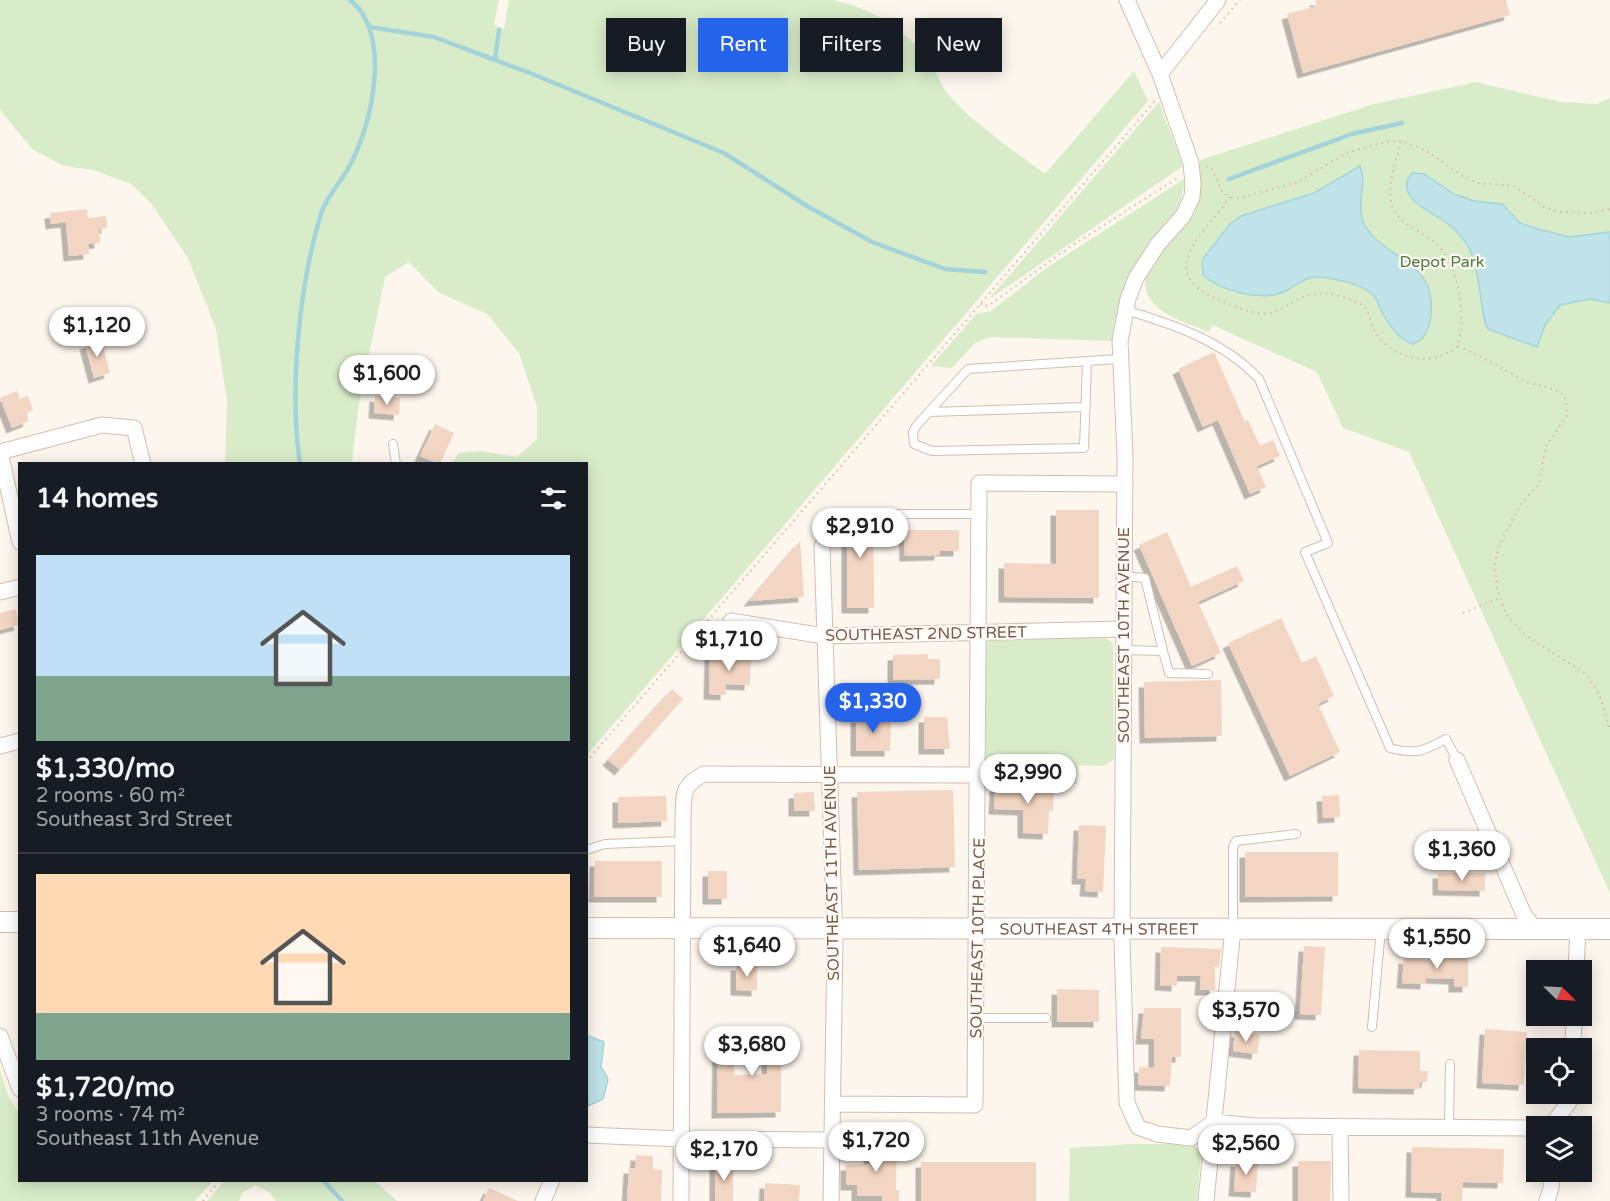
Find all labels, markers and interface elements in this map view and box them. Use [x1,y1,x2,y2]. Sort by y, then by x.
chip: Buy [606,18,686,72]
chip: Rent [698,18,788,72]
chip: Filters [800,18,903,72]
chip: New [915,18,1002,72]
park label: Depot Park [1400,252,1485,272]
pin: $1,120 [48,307,146,358]
text: $1,120 [63,314,131,338]
pin: $1,600 [338,355,436,406]
text: $1,600 [353,362,421,386]
icon: filters [537,482,570,515]
text: 14 homes [36,483,158,514]
pin: $2,910 [811,508,909,559]
text: $2,910 [826,515,894,539]
street label: SOUTHEAST 10TH AVENUE [1114,527,1134,743]
icon: home [249,594,357,702]
pin: $1,710 [680,621,778,672]
street label: SOUTHEAST 2ND STREET [825,622,1027,646]
text: $1,710 [695,628,763,652]
pin: $1,330 [824,683,922,734]
text: $1,330 [839,690,907,714]
text: $1,330/mo [36,753,175,784]
pin: $2,990 [979,754,1077,805]
text: $2,990 [994,761,1062,785]
street label: SOUTHEAST 11TH AVENUE [820,765,844,981]
text: 2 rooms · 60 m² [36,784,185,808]
text: Southeast 3rd Street [36,808,232,832]
pin: $1,360 [1413,831,1511,882]
street label: SOUTHEAST 10TH PLACE [966,837,990,1039]
text: $1,360 [1428,838,1496,862]
icon: home [249,913,357,1021]
street label: SOUTHEAST 4TH STREET [1000,919,1199,940]
pin: $1,550 [1388,919,1486,970]
text: $1,550 [1403,926,1471,950]
pin: $1,640 [698,927,796,978]
text: $1,640 [713,934,781,958]
north arrow [1526,960,1592,1026]
map controls [1526,960,1592,1182]
pin: $3,570 [1197,992,1295,1043]
text: $3,570 [1212,999,1280,1023]
pin: $3,680 [703,1026,801,1077]
text: $3,680 [718,1033,786,1057]
button: locate [1526,1038,1592,1104]
text: $1,720/mo [36,1072,175,1103]
text: 3 rooms · 74 m² [36,1103,185,1127]
button: layers [1526,1116,1592,1182]
pin: $1,720 [827,1122,925,1173]
pin: $2,560 [1197,1125,1295,1176]
text: Southeast 11th Avenue [36,1127,259,1151]
text: $1,720 [842,1129,910,1153]
pin: $2,170 [675,1131,773,1182]
text: $2,560 [1212,1132,1280,1156]
text: $2,170 [690,1138,758,1162]

